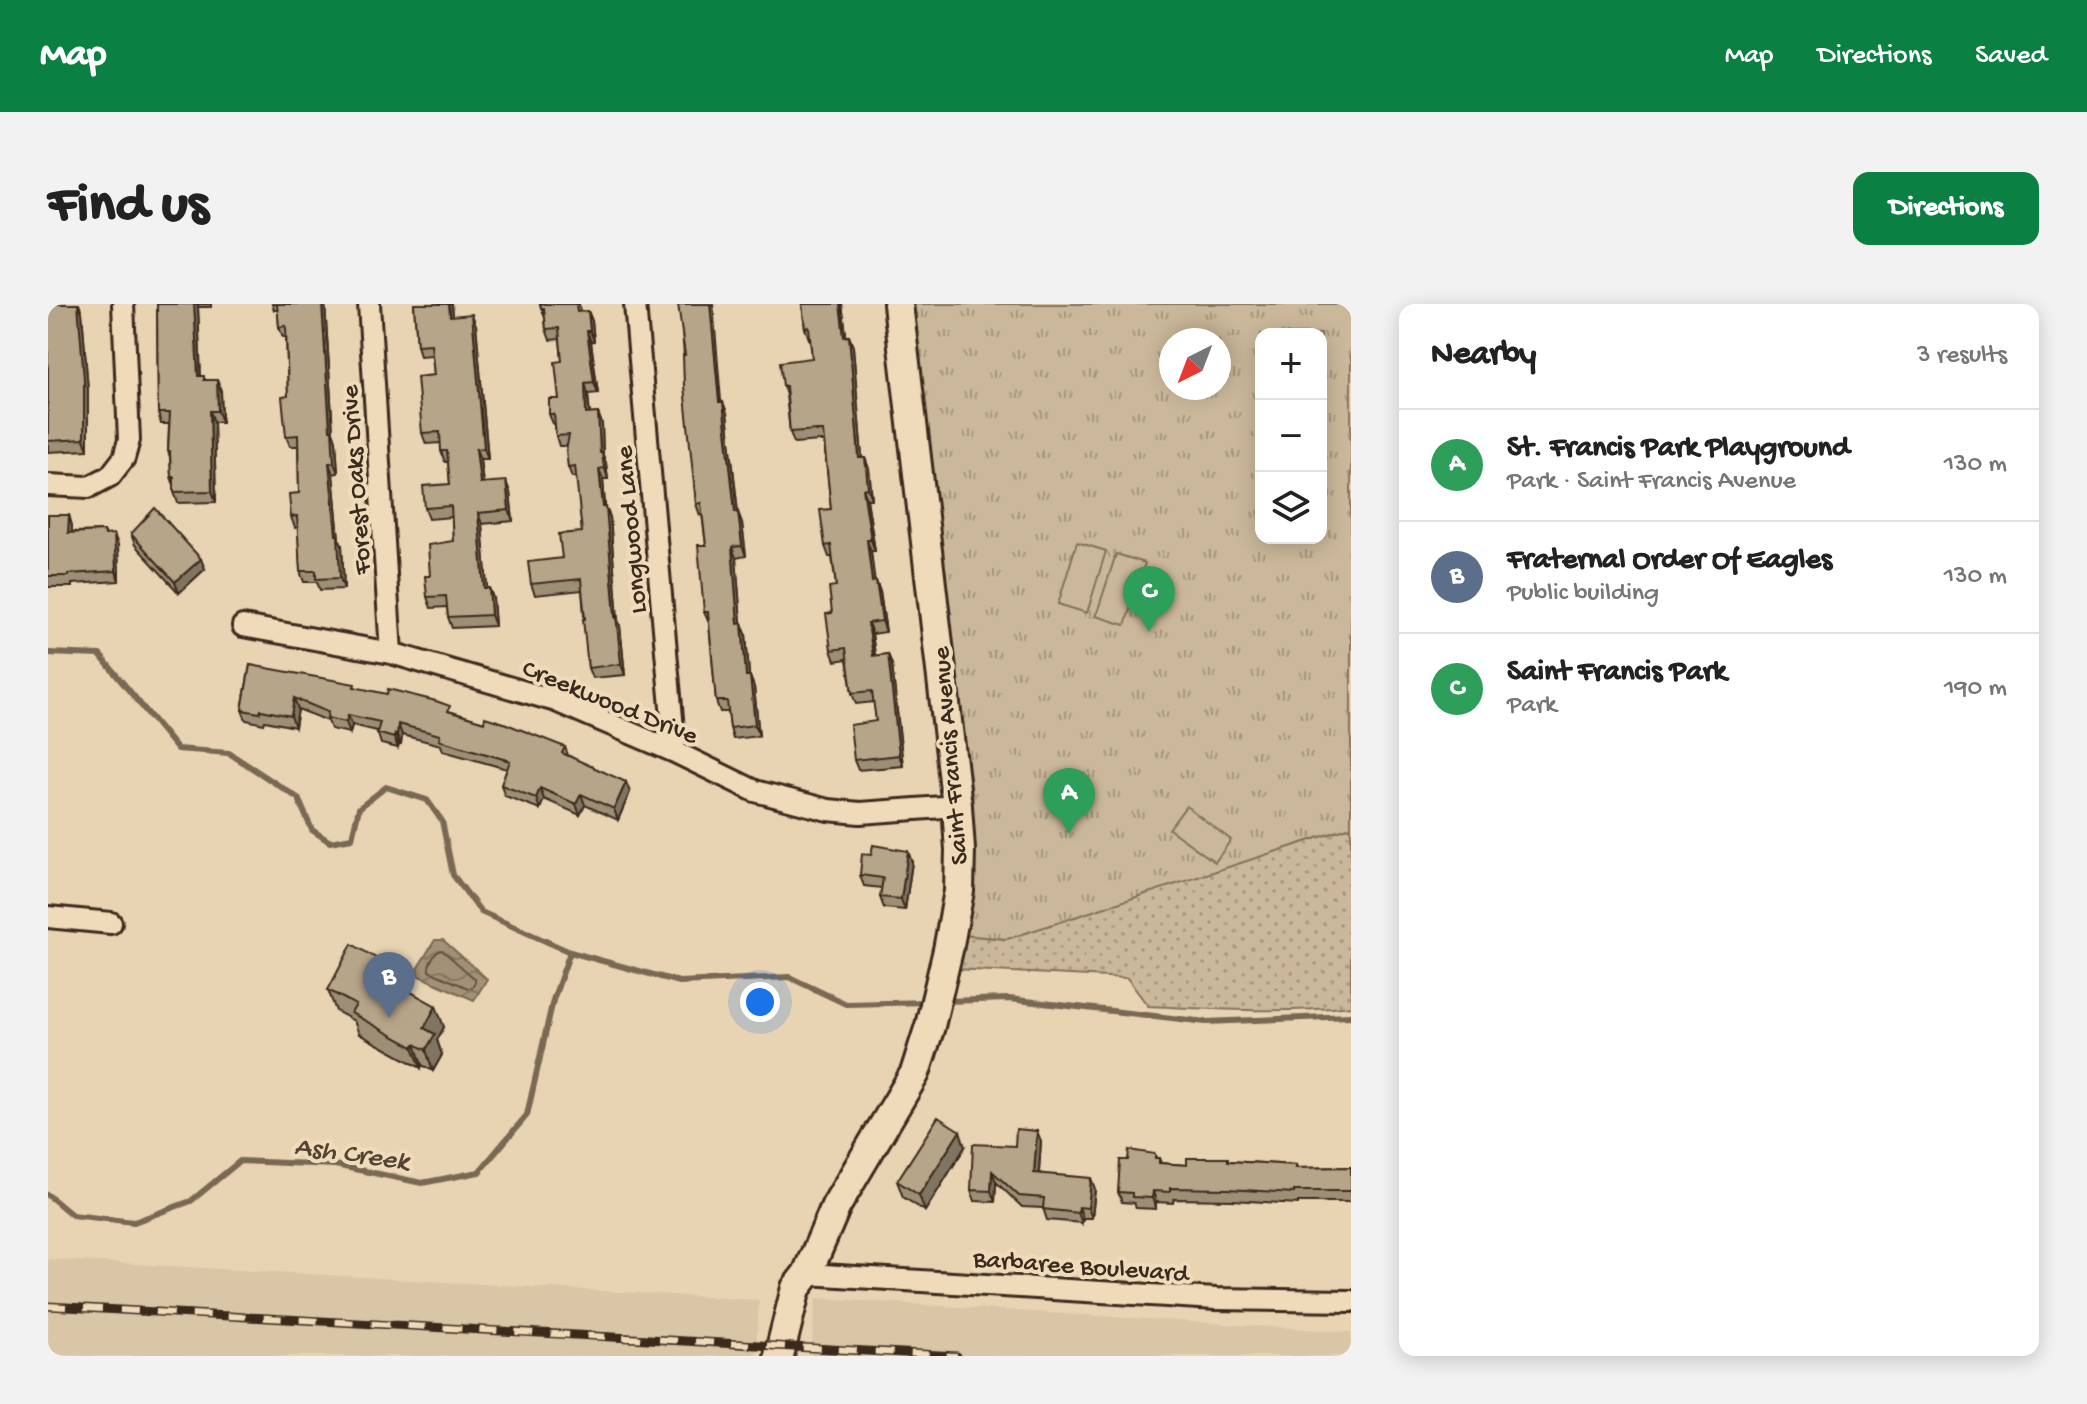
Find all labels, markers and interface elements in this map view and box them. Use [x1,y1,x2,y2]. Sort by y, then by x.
text: Map [40,34,106,78]
text: Map [1725,40,1773,73]
text: Directions [1817,40,1931,73]
text: Saved [1975,40,2047,73]
button: Directions [1853,172,2039,245]
text: Find us [48,175,208,241]
north arrow [1159,328,1231,400]
map controls [1255,328,1327,544]
button: + [1255,328,1327,400]
text: Nearby [1431,336,1536,376]
text: 3 results [1917,341,2007,372]
street label: Forest Oaks Drive [336,383,381,576]
button: − [1255,400,1327,472]
text: St. Francis Park Playground [1507,432,1849,467]
street label: Longwood Lane [611,444,656,615]
text: A [1449,450,1465,481]
text: 130 m [1944,450,2007,481]
text: Park · Saint Francis Avenue [1507,467,1796,498]
button: layers [1255,472,1327,544]
text: Fraternal Order Of Eagles [1507,544,1832,579]
text: B [1450,562,1464,593]
text: 130 m [1944,562,2007,593]
pin: C [1123,566,1175,632]
text: Public building [1507,579,1659,610]
street label: Saint Francis Avenue [927,645,977,866]
street label: Creekwood Drive [517,655,702,754]
text: Saint Francis Park [1507,656,1727,691]
text: C [1450,674,1464,705]
text: 190 m [1944,674,2007,705]
text: Park [1507,691,1557,722]
pin: A [1043,768,1095,834]
pin: B [363,952,415,1018]
your location [740,982,780,1022]
water label: Ash Creek [292,1131,413,1180]
street label: Barbaree Boulevard [971,1245,1191,1292]

